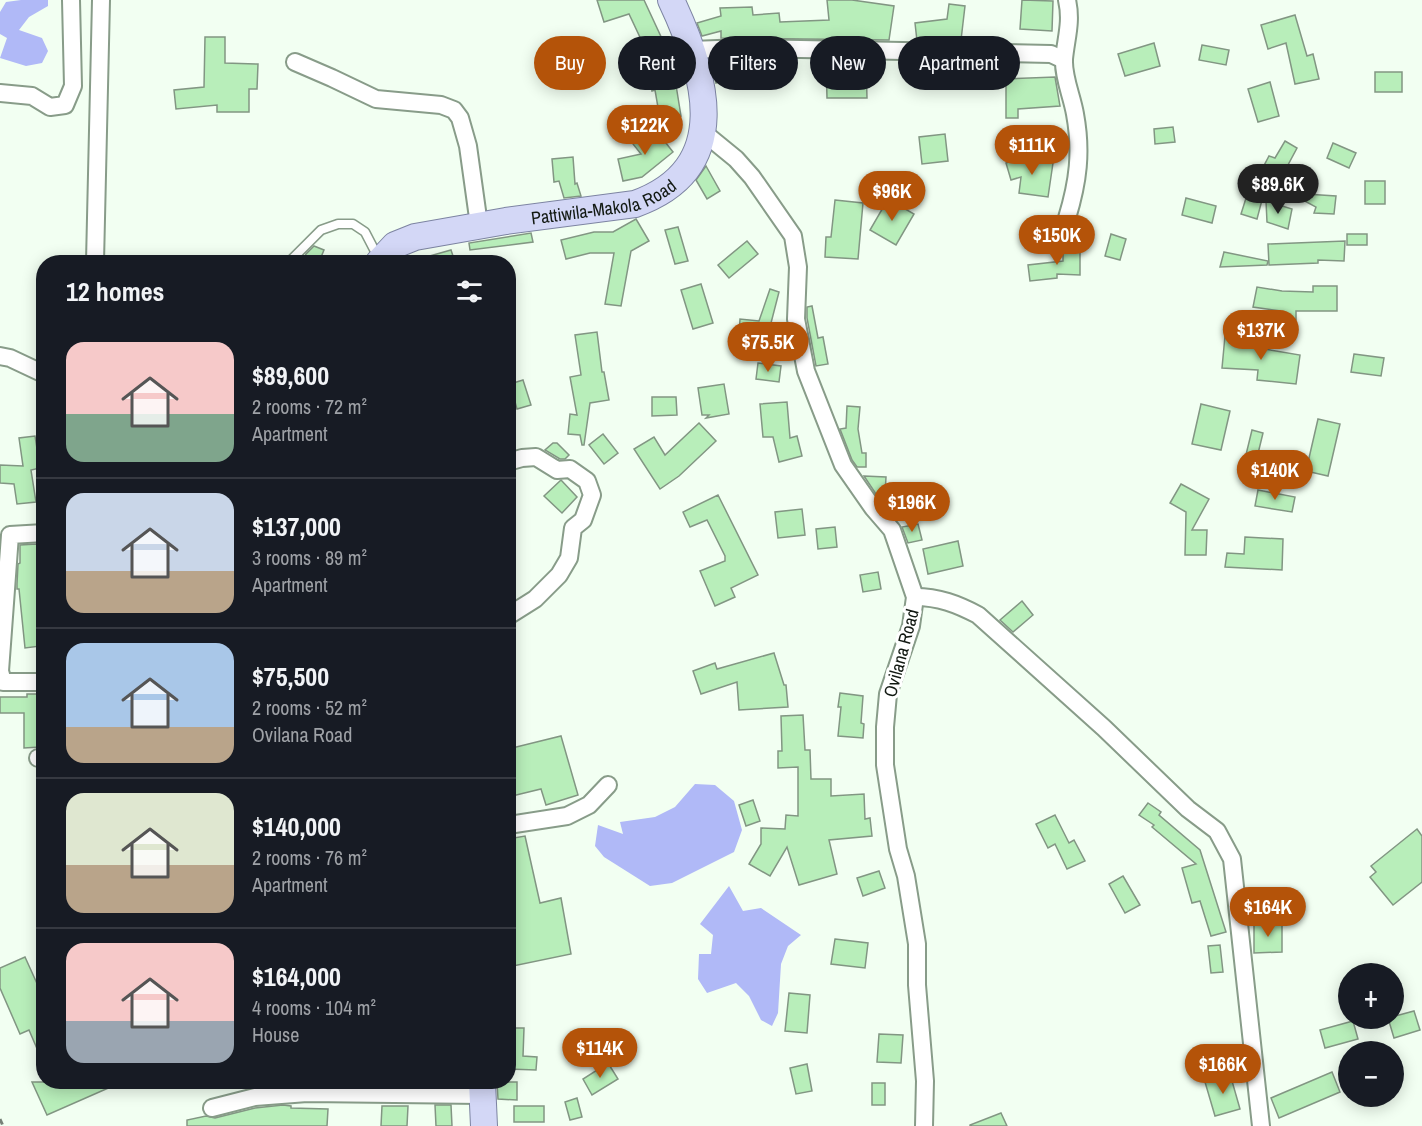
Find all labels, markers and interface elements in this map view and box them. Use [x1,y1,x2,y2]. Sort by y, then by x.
chip: Buy [534,36,606,90]
chip: Rent [618,36,696,90]
chip: Filters [708,36,798,90]
chip: New [810,36,886,90]
chip: Apartment [898,36,1020,90]
pin: $122K [603,105,687,156]
text: $122K [621,111,669,138]
pin: $111K [990,125,1074,176]
text: $111K [1009,131,1055,158]
pin: $89.6K [1229,164,1327,215]
text: $89.6K [1252,170,1304,197]
pin: $96K [856,171,928,222]
street label: Pattiwila-Makola Road [530,173,681,230]
text: $96K [872,177,912,204]
pin: $150K [1015,215,1099,266]
text: $150K [1033,221,1081,248]
text: 12 homes [66,274,164,309]
icon: filters [453,275,486,308]
pin: $137K [1219,310,1303,361]
text: $137K [1237,316,1285,343]
pin: $75.5K [719,322,817,373]
text: $75.5K [742,328,794,355]
text: $89,600 [252,358,329,393]
icon: home [114,366,186,438]
text: 2 rooms · 72 m² [252,393,367,420]
text: Apartment [252,420,328,447]
pin: $140K [1233,450,1317,501]
text: $140K [1251,456,1299,483]
pin: $196K [870,482,954,533]
text: $196K [888,488,936,515]
text: $137,000 [252,509,341,544]
icon: home [114,517,186,589]
text: 3 rooms · 89 m² [252,544,367,571]
text: Apartment [252,571,328,598]
street label: Ovilana Road [877,606,925,700]
text: $75,500 [252,659,329,694]
icon: home [114,667,186,739]
text: 2 rooms · 52 m² [252,694,367,721]
text: Ovilana Road [252,721,352,748]
text: $140,000 [252,809,341,844]
icon: home [114,817,186,889]
text: 2 rooms · 76 m² [252,844,367,871]
text: Apartment [252,871,328,898]
pin: $164K [1226,887,1310,938]
text: $164K [1244,893,1292,920]
text: $164,000 [252,959,341,994]
map controls [1338,963,1404,1107]
button: + [1338,963,1404,1029]
icon: home [114,967,186,1039]
text: 4 rooms · 104 m² [252,994,376,1021]
text: House [252,1021,299,1048]
pin: $114K [558,1028,642,1079]
text: $114K [576,1034,624,1061]
button: − [1338,1041,1404,1107]
pin: $166K [1181,1044,1265,1095]
text: $166K [1199,1050,1247,1077]

